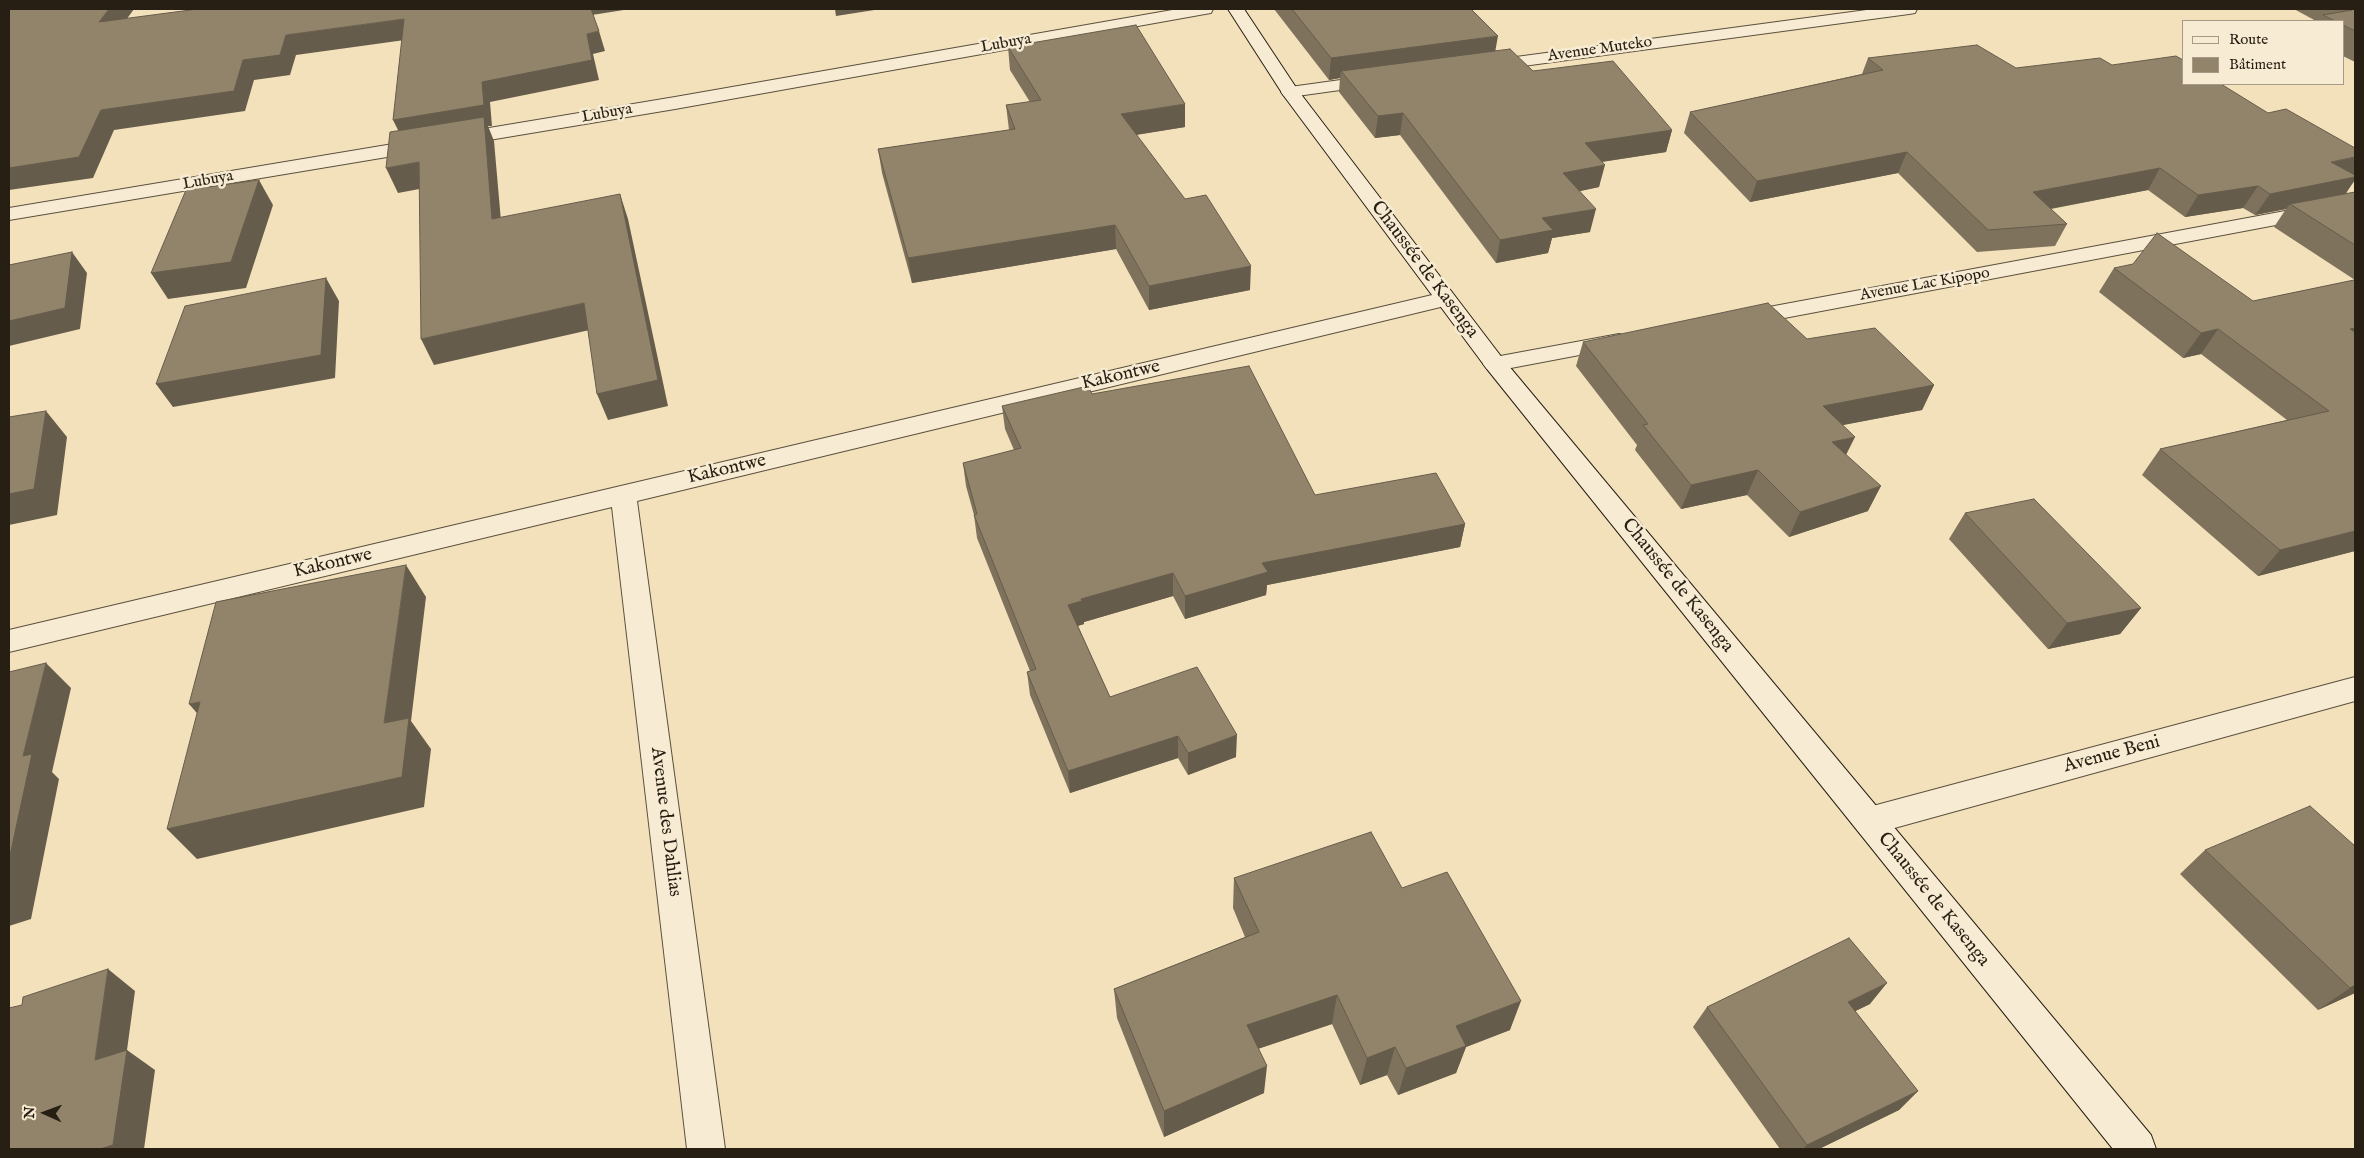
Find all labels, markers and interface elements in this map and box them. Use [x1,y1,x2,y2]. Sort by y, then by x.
legend [2182,20,2344,85]
street label: Lubuya [979,30,1033,58]
text: Route [2229,30,2268,49]
street label: Avenue Muteko [1546,33,1654,67]
text: Bâtiment [2229,55,2286,74]
street label: Lubuya [580,100,634,128]
street label: Lubuya [181,167,235,195]
street label: Chaussée de Kasenga [1365,197,1483,343]
street label: Avenue Lac Kipopo [1859,264,1991,306]
street label: Kakontwe [1080,356,1162,396]
street label: Kakontwe [686,450,768,490]
street label: Chaussée de Kasenga [1616,514,1738,658]
street label: Kakontwe [292,544,374,584]
street label: Avenue Beni [2061,731,2163,779]
street label: Avenue des Dahlias [645,746,685,898]
street label: Chaussée de Kasenga [1872,828,1994,972]
north arrow [20,1088,70,1138]
text: N [21,1106,39,1119]

